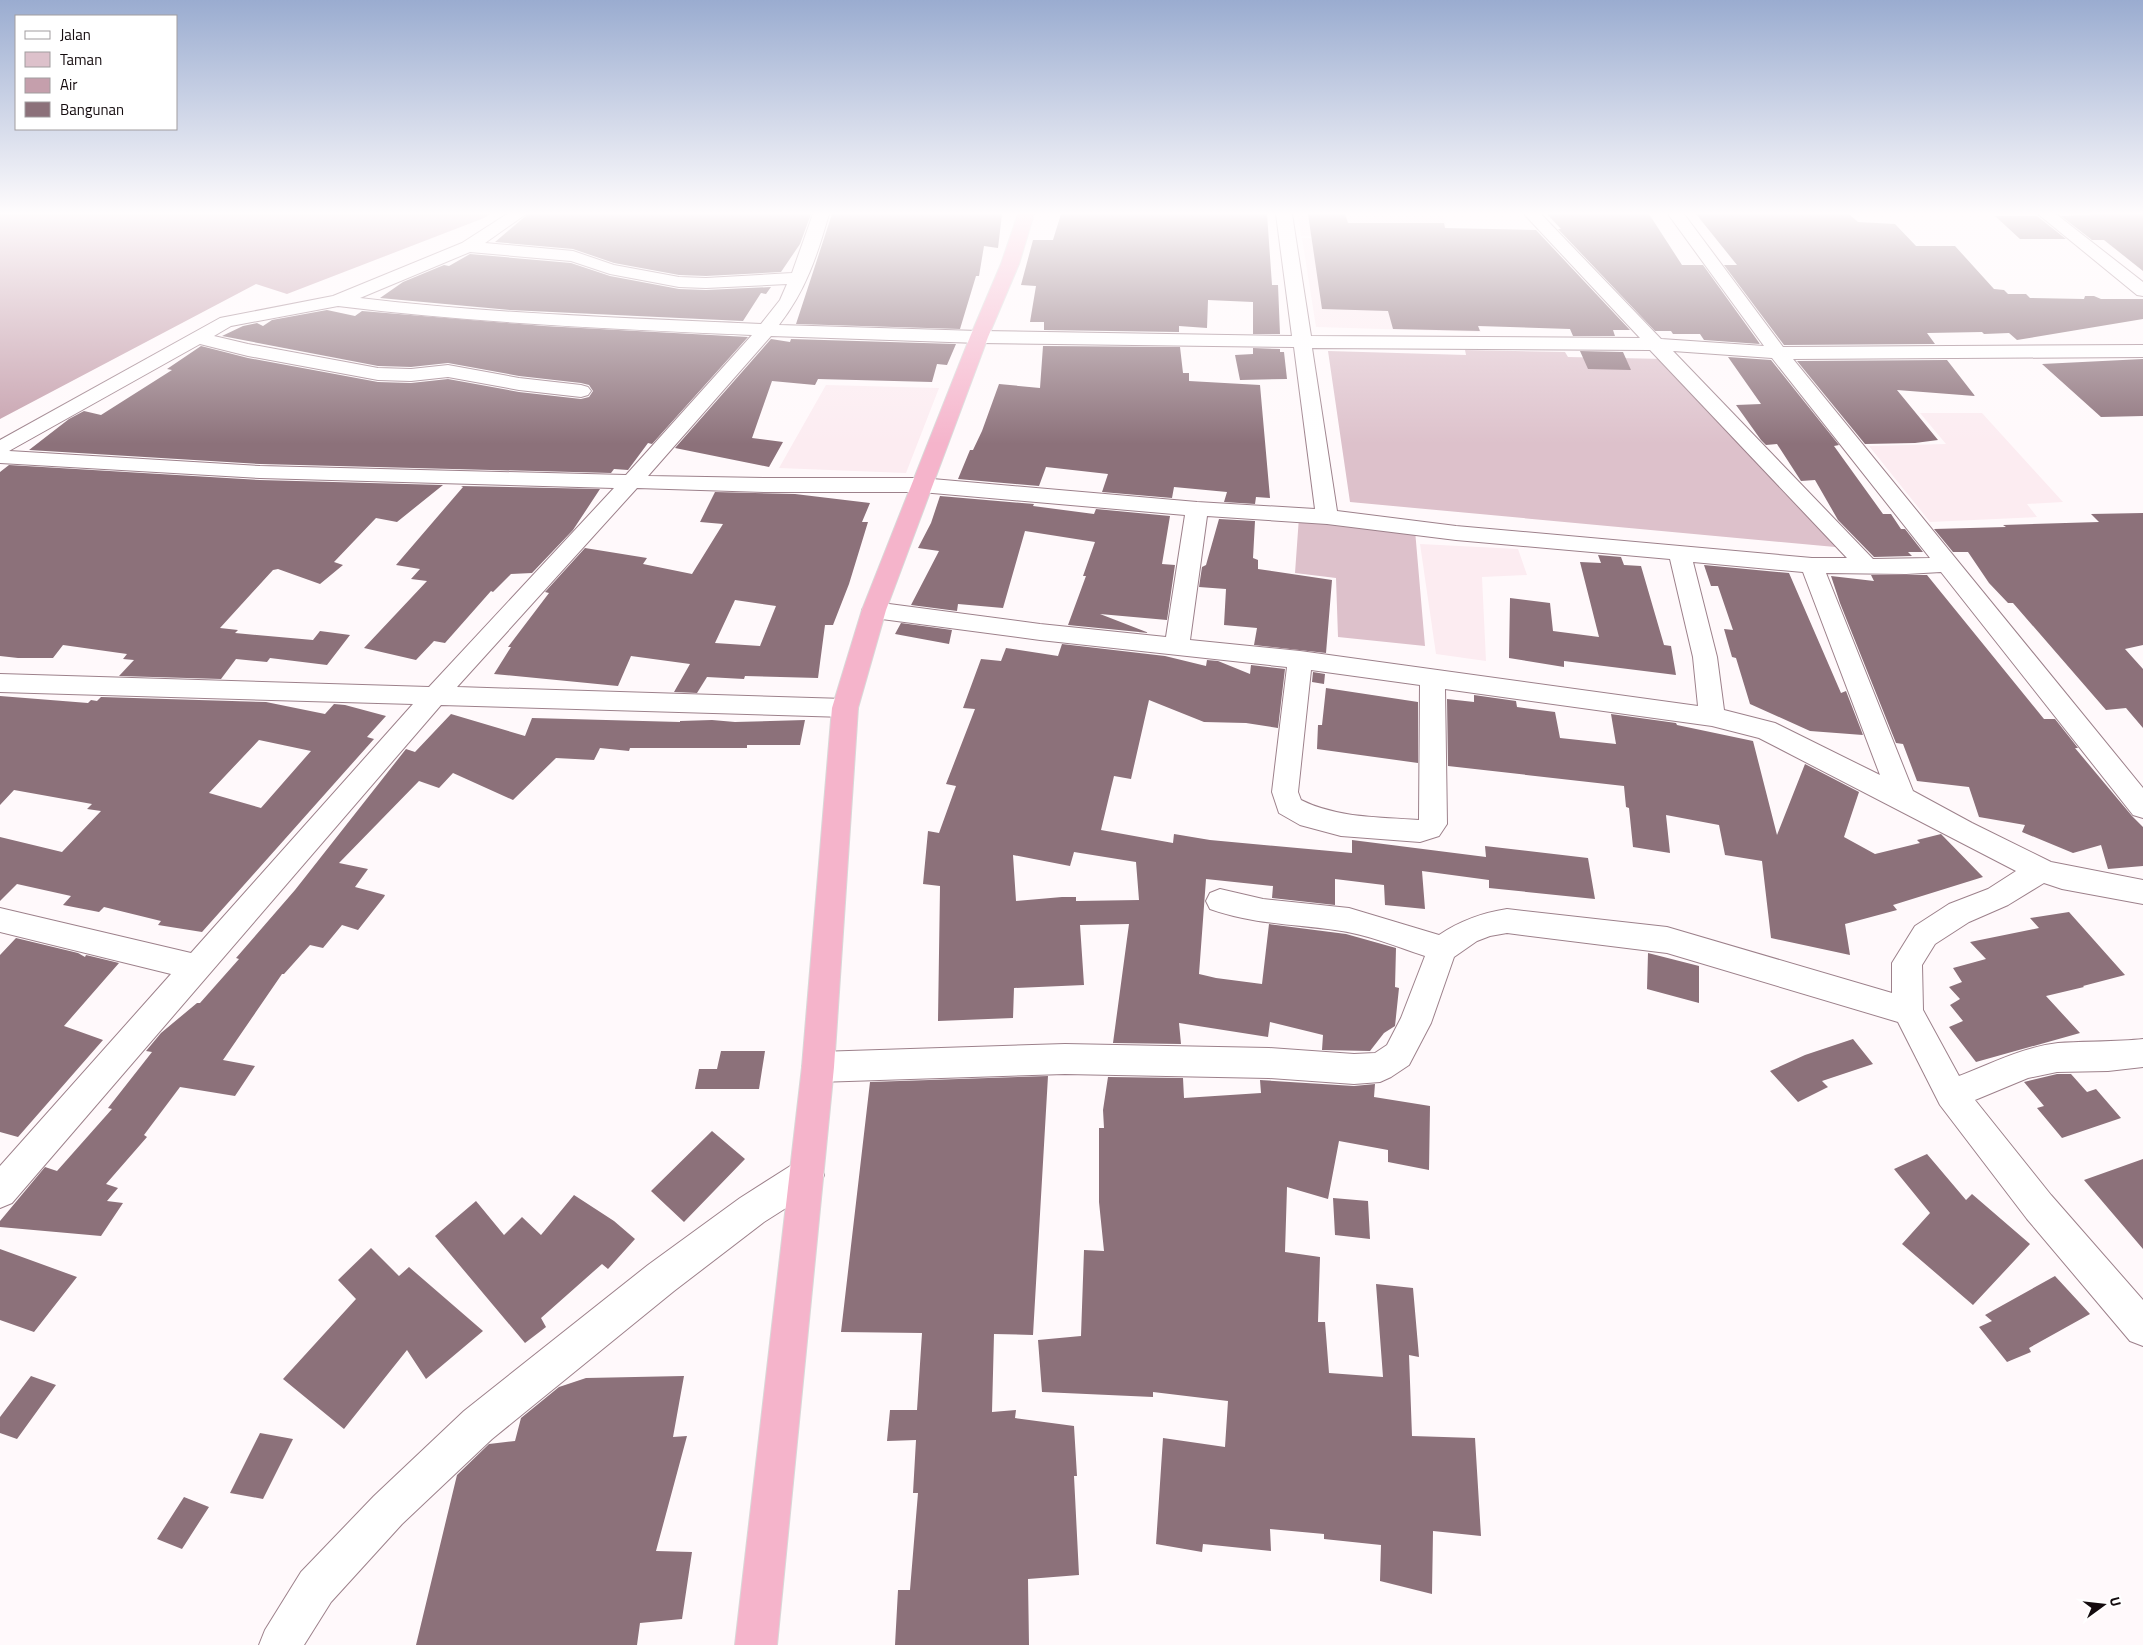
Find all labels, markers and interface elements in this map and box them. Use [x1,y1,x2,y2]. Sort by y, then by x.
legend [15,15,178,130]
text: Jalan [60,23,91,46]
text: Taman [60,48,102,71]
text: Air [60,73,77,96]
text: Bangunan [60,98,124,121]
north arrow [2078,1580,2128,1630]
text: U [2105,1594,2127,1609]

